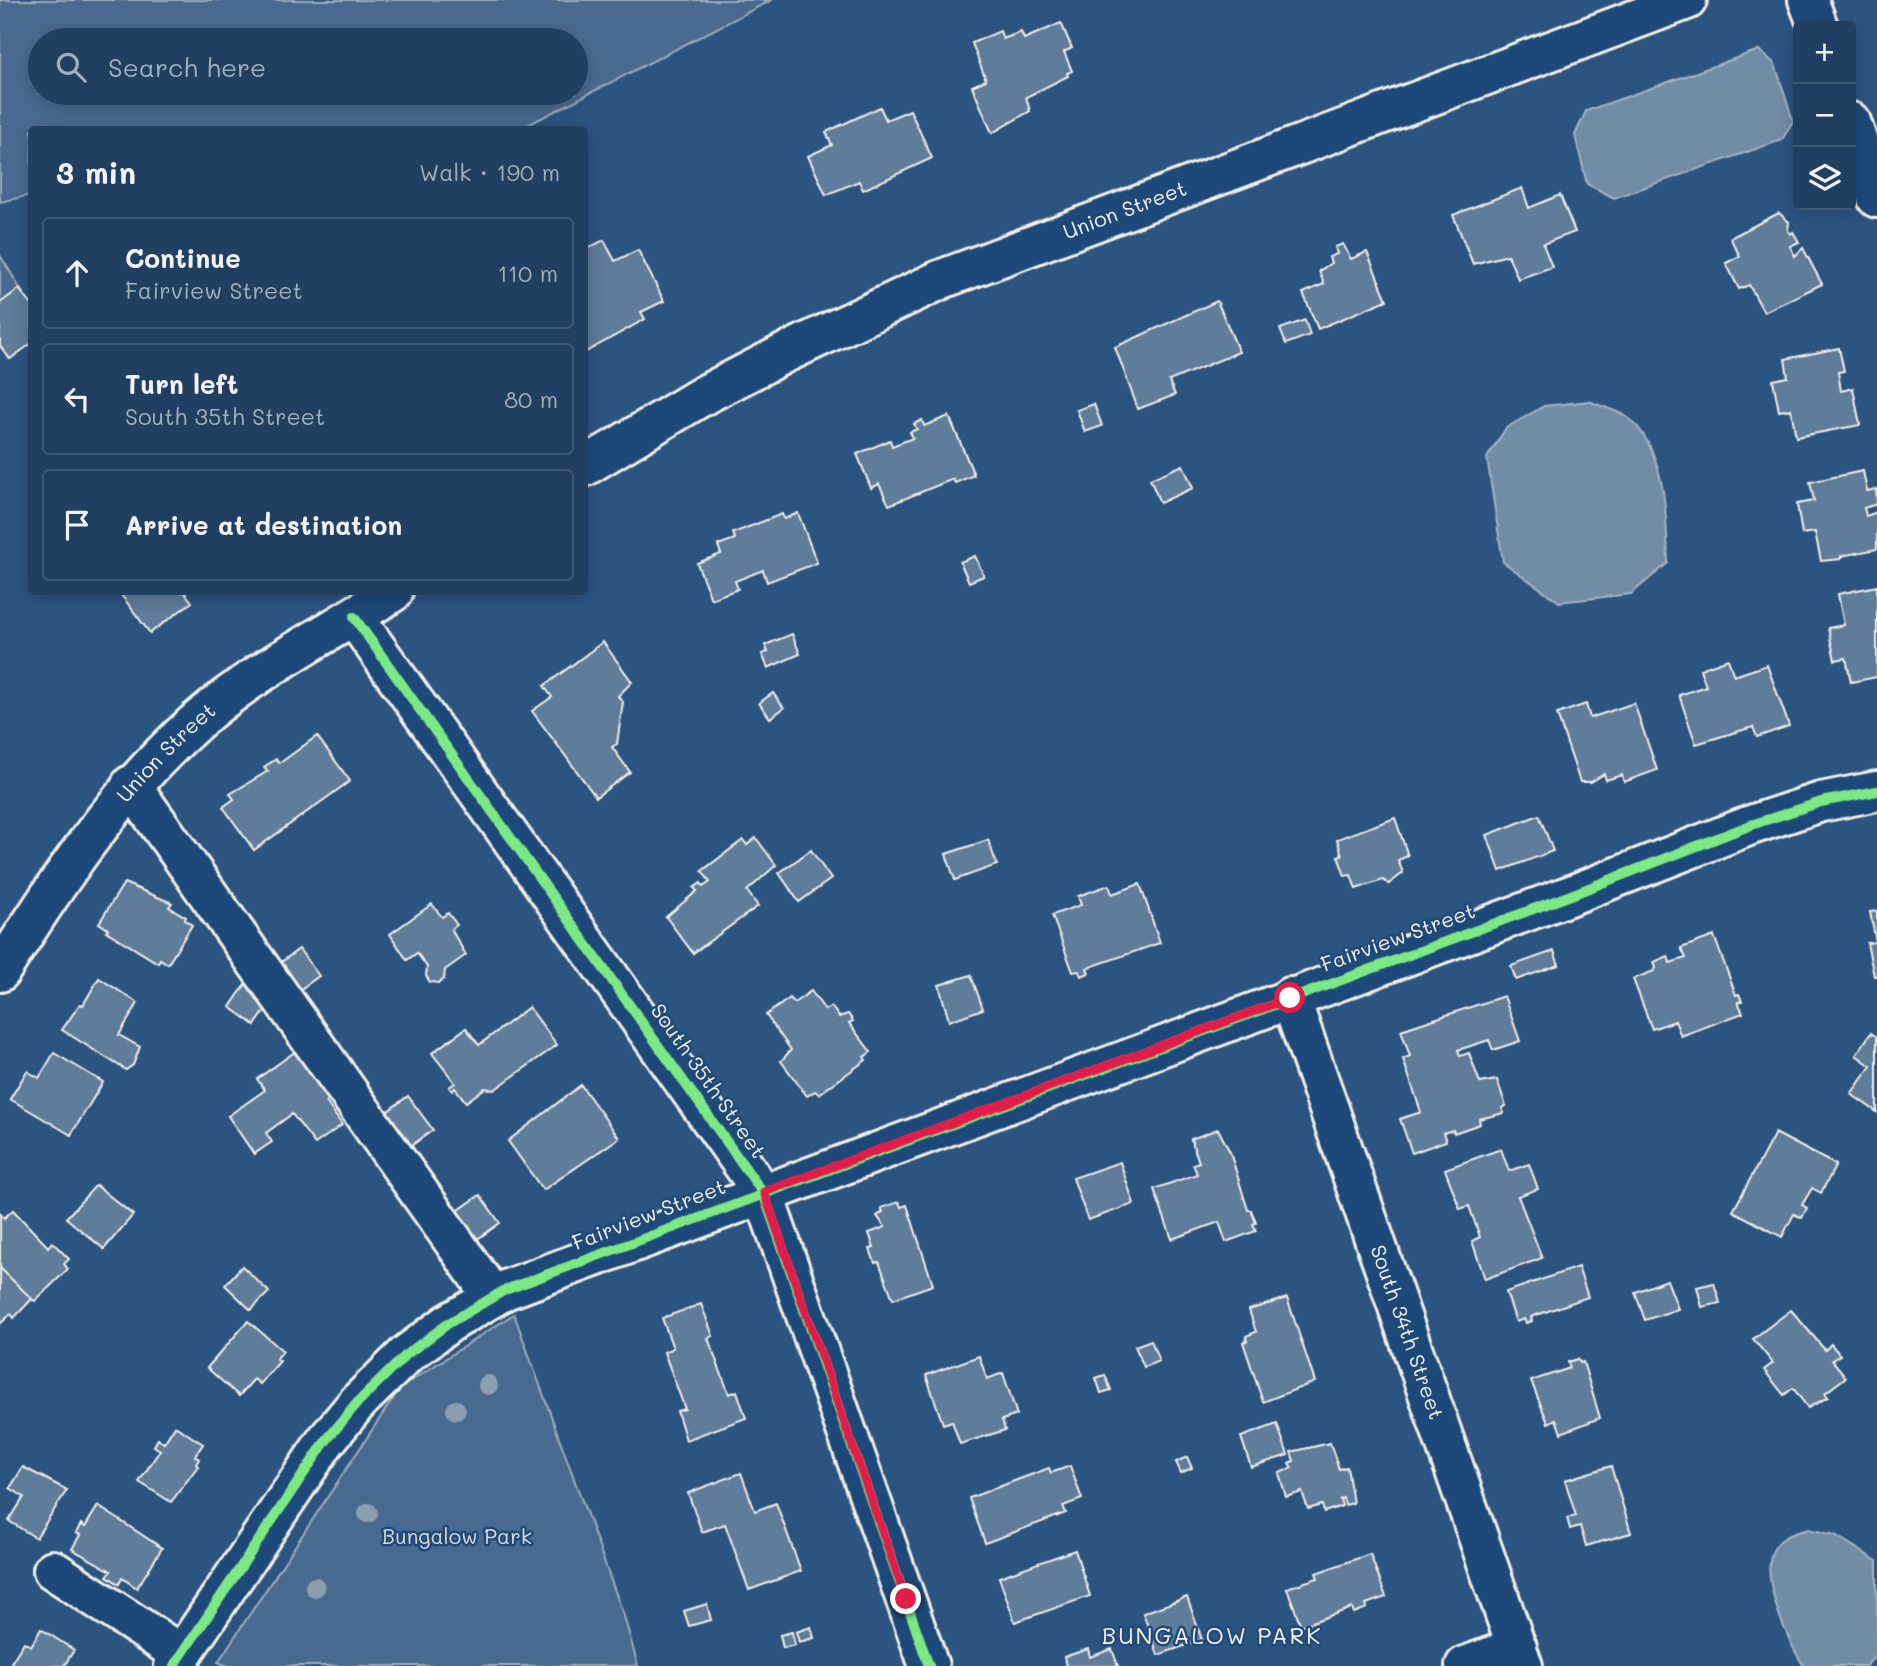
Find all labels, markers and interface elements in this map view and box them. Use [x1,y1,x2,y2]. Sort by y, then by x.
map controls [1793,21,1856,210]
button: + [1793,21,1856,84]
search box [28,28,588,105]
icon: search [52,48,90,86]
text: Search here [108,50,266,84]
button: − [1793,84,1856,147]
button: layers [1793,147,1856,210]
text: 3 min [56,152,136,192]
text: Walk · 190 m [419,157,560,187]
street label: Union Street [1059,174,1190,245]
text: Continue [125,241,241,275]
icon: ahead [58,254,96,292]
text: 110 m [498,258,558,288]
text: Fairview Street [125,275,303,305]
text: Turn left [125,367,238,401]
icon: left [58,380,96,418]
text: 80 m [504,384,558,414]
text: South 35th Street [125,401,325,431]
icon: arrive [58,506,96,544]
text: Arrive at destination [125,508,402,542]
street label: Union Street [110,696,220,807]
street label: Fairview Street [1317,896,1478,977]
route start [1274,982,1305,1013]
street label: South 35th Street [646,998,773,1163]
street label: Fairview Street [568,1172,729,1255]
street label: South 34th Street [1365,1241,1451,1423]
park label: Bungalow Park [382,1522,532,1549]
route end [890,1583,921,1614]
district label: BUNGALOW PARK [1102,1620,1322,1650]

